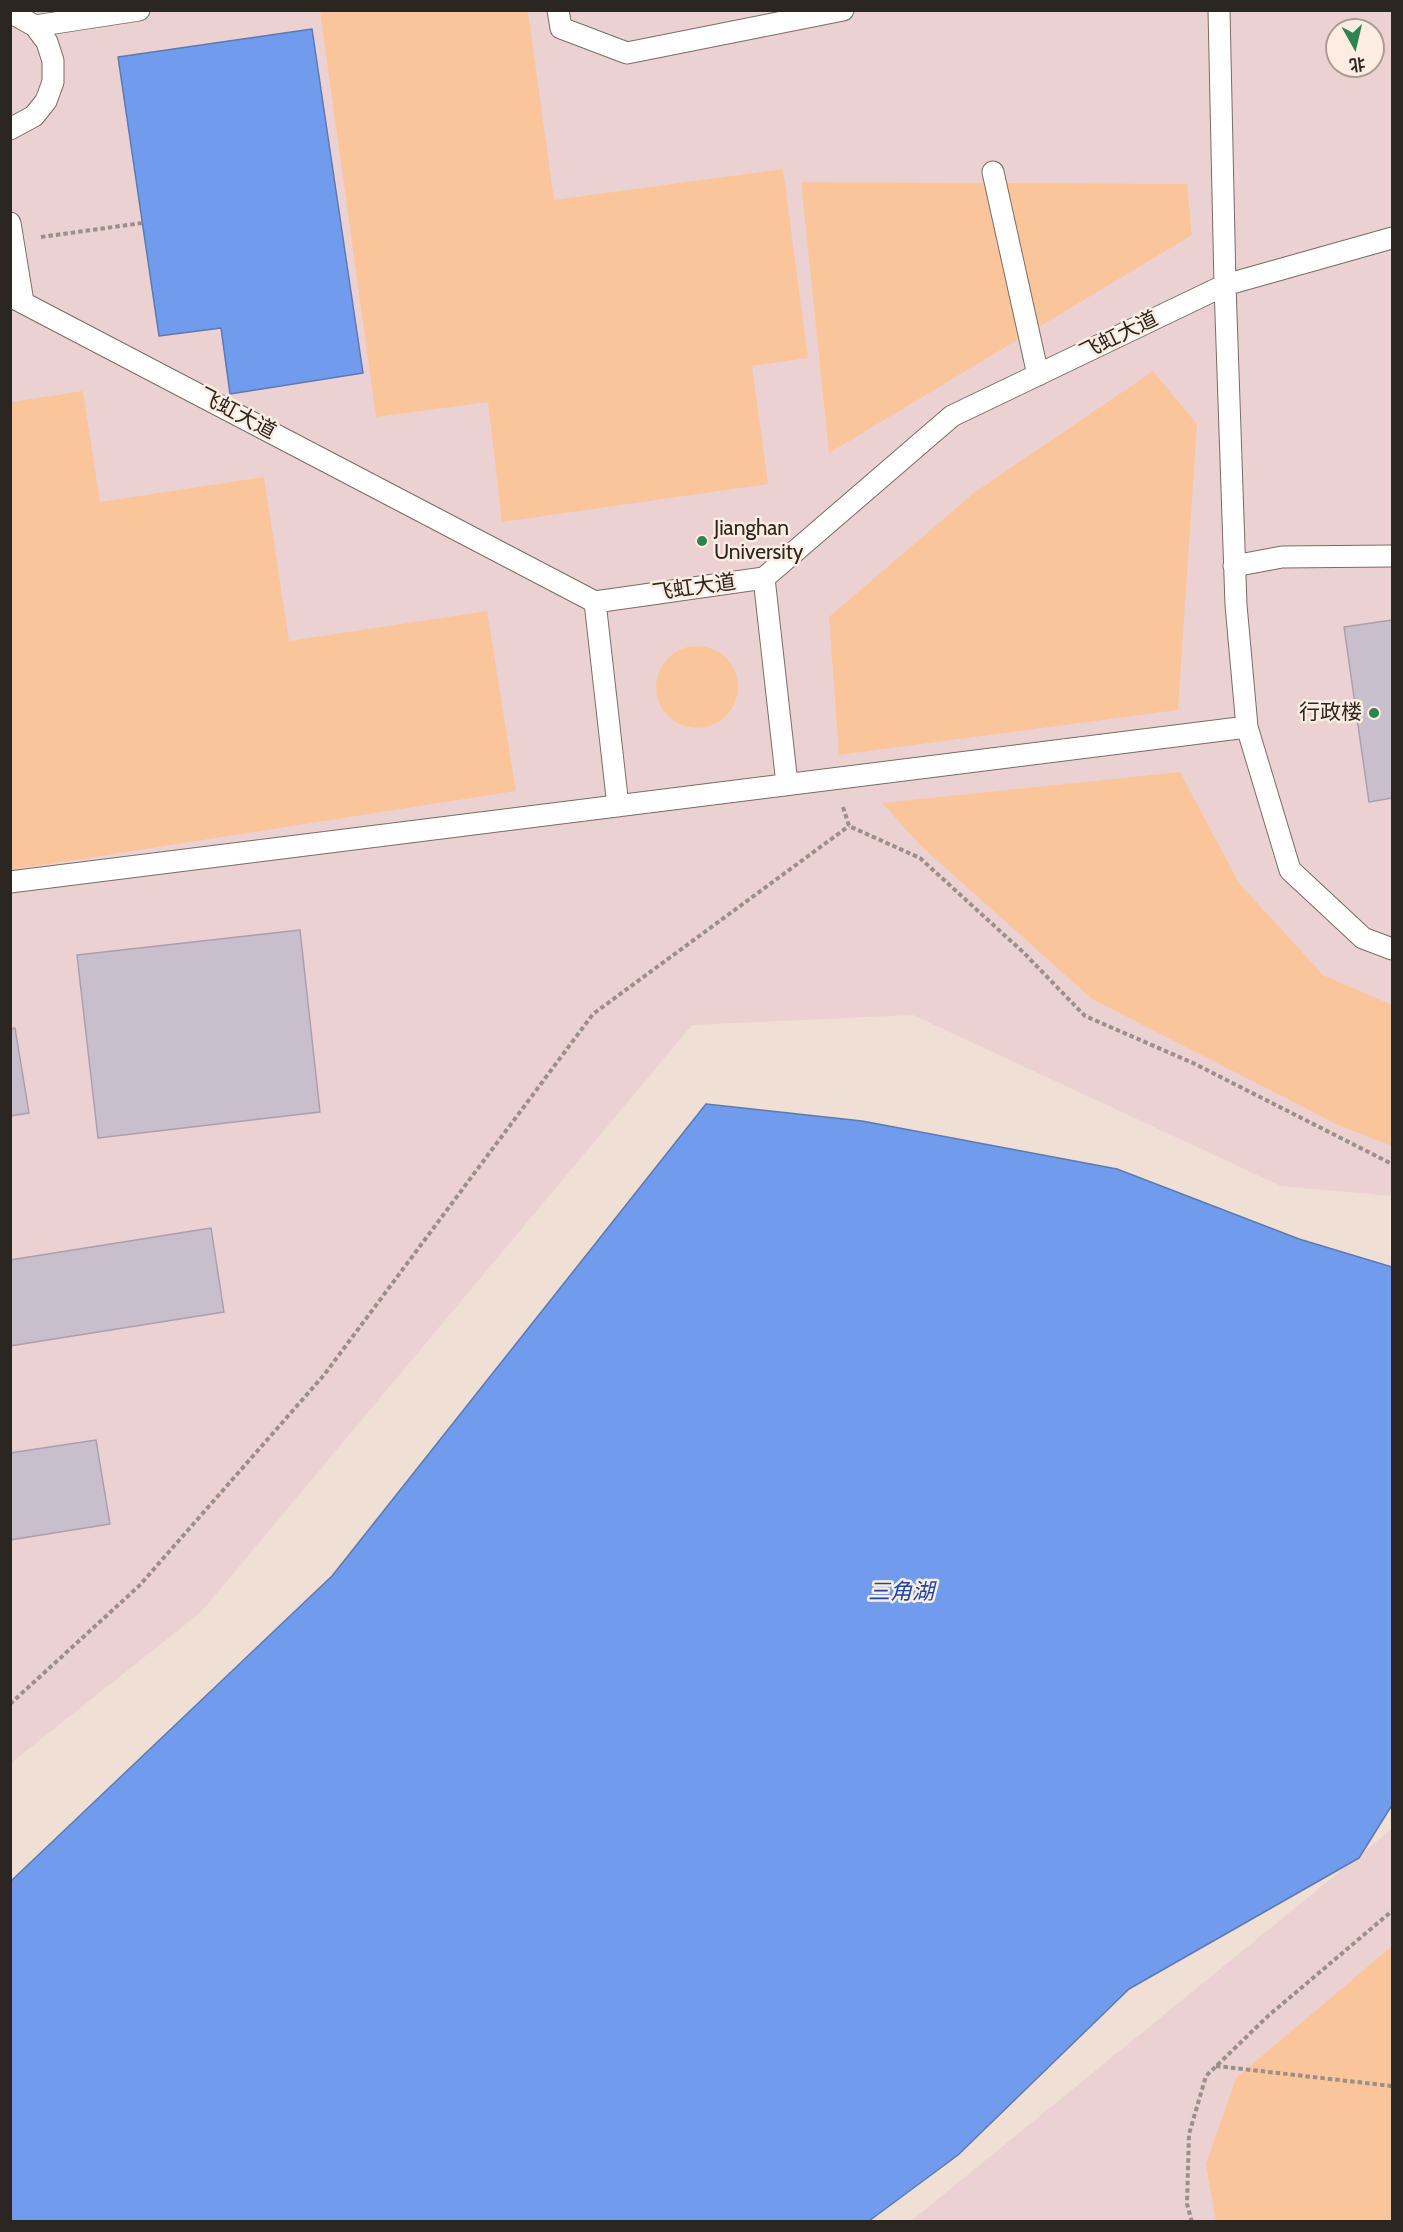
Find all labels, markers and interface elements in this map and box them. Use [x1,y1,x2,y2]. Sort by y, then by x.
north arrow [1325,18,1385,78]
text: 北 [1348,54,1367,75]
street label: 飞虹大道 [1076,306,1162,366]
street label: 飞虹大道 [194,383,280,445]
place label: Jianghan University [714,516,803,566]
marker: Jianghan University [695,534,709,548]
street label: 飞虹大道 [651,570,737,606]
place label: 行政楼 [1299,700,1362,726]
marker: 行政楼 [1367,706,1381,720]
water label: 三角湖 [868,1580,934,1606]

